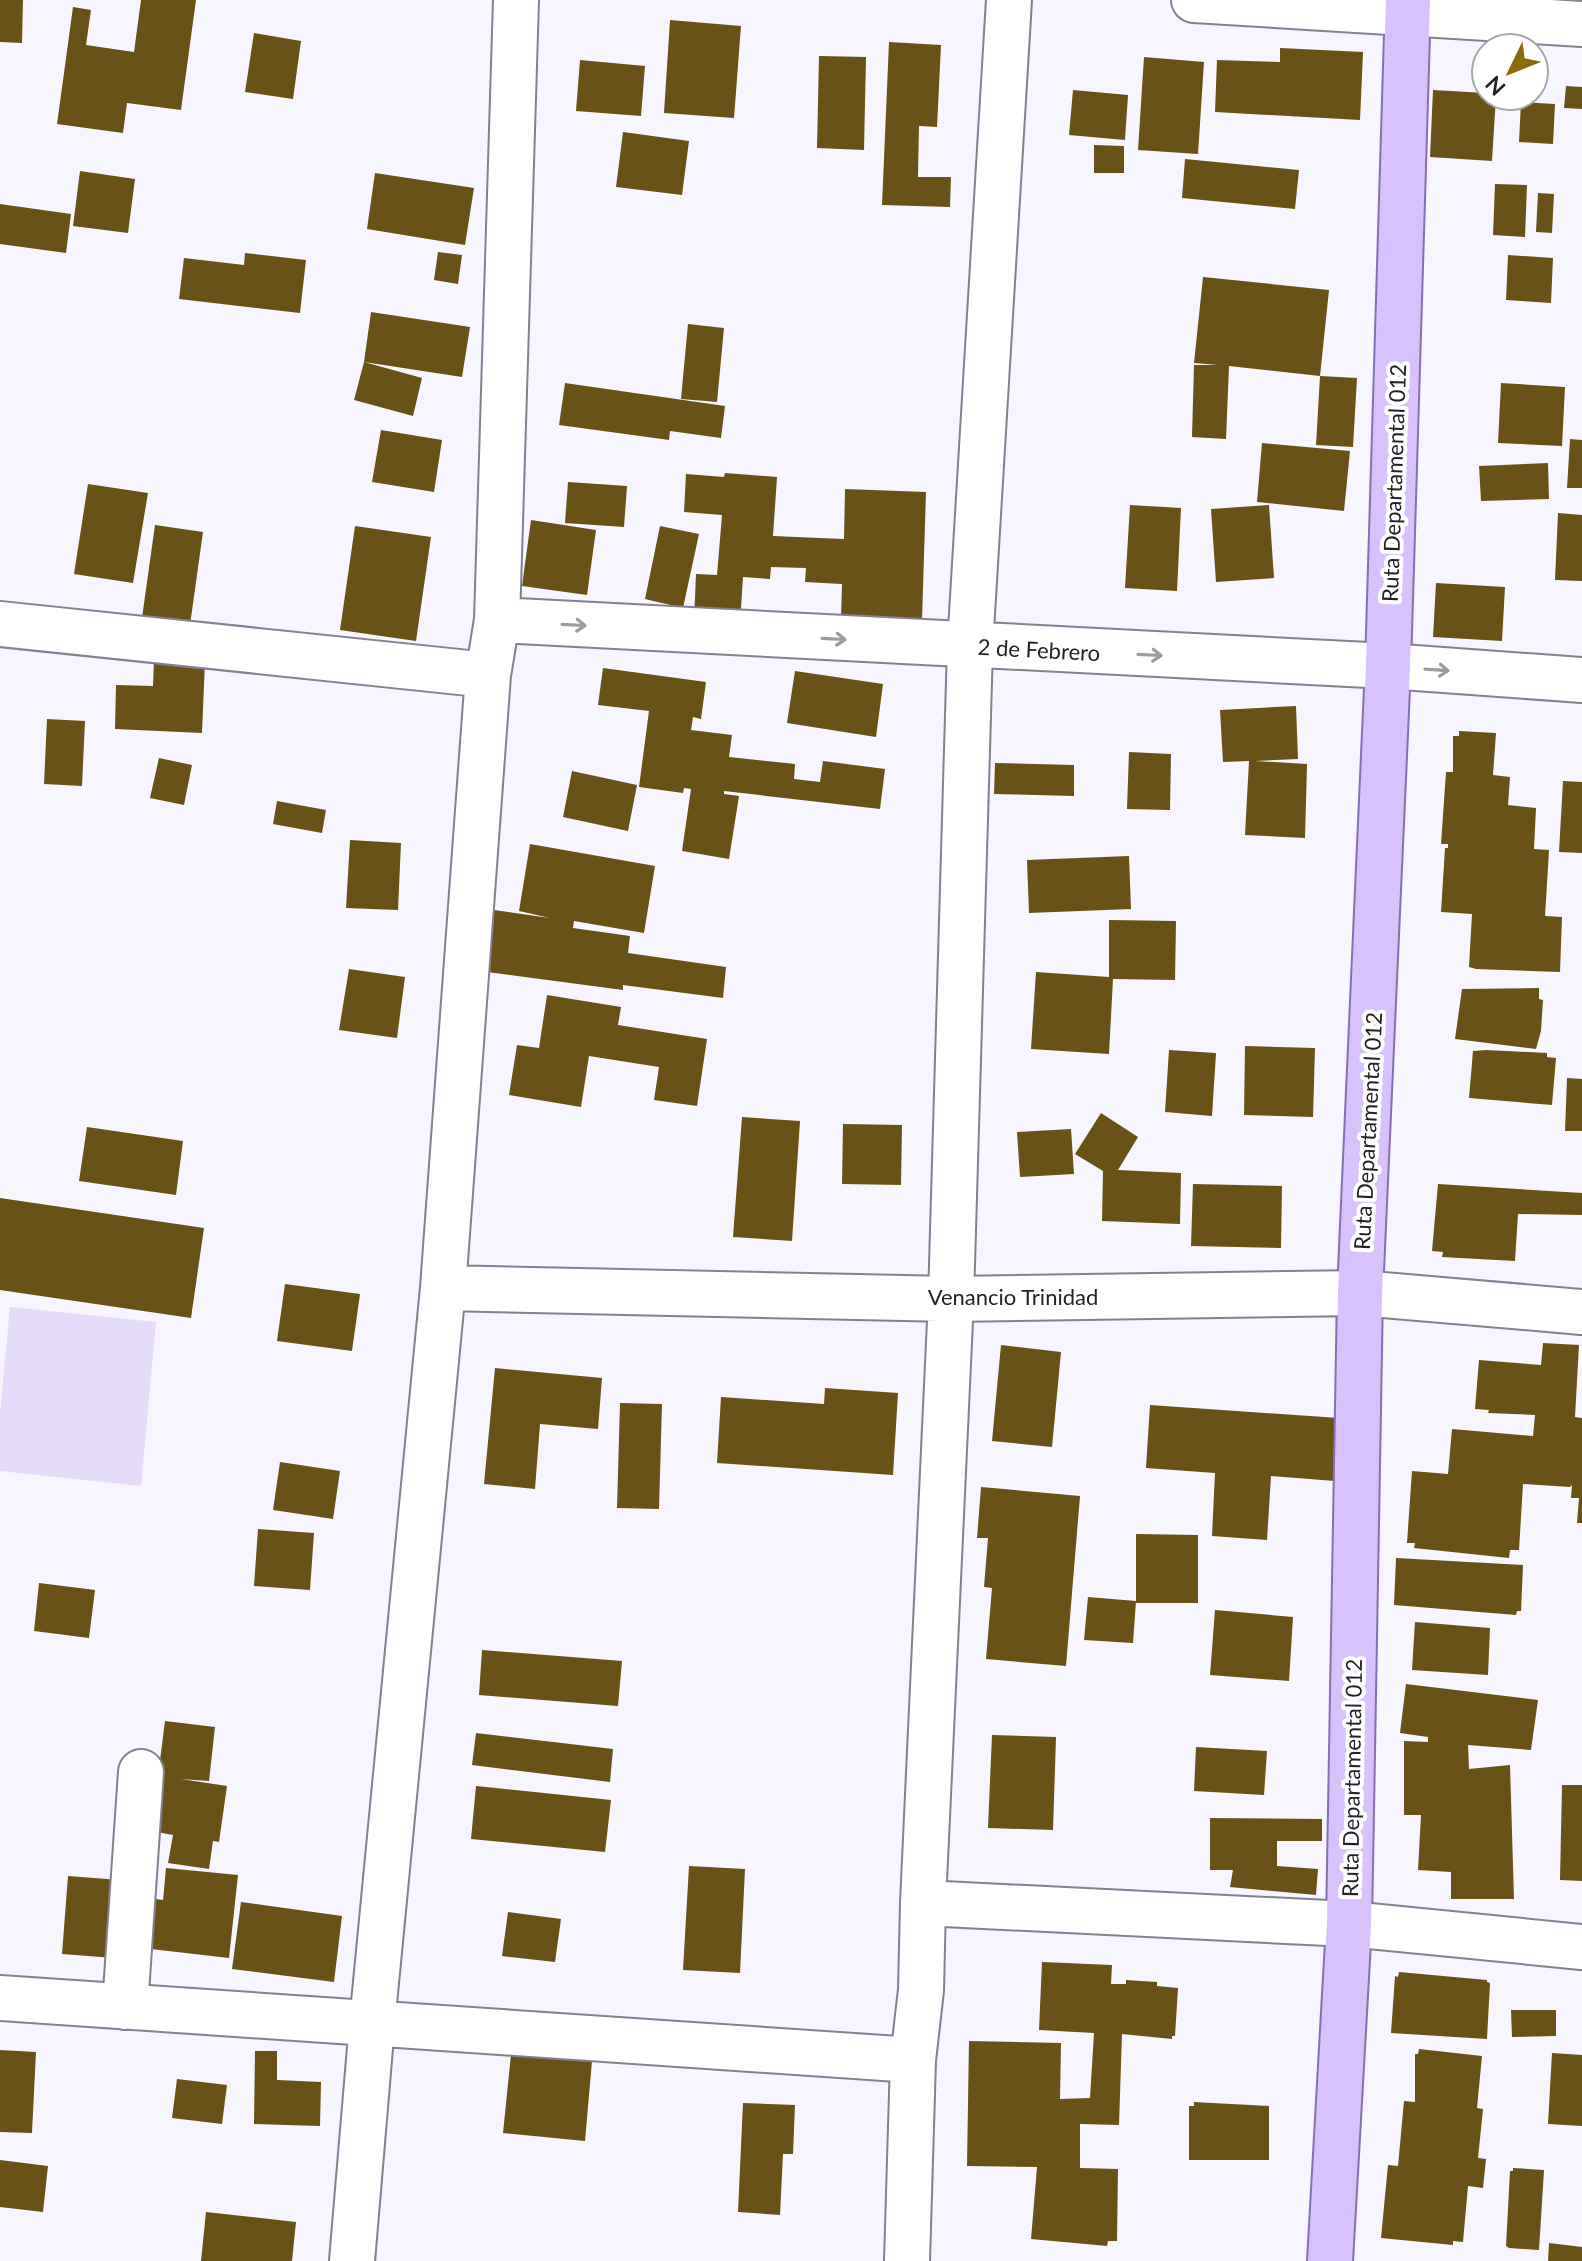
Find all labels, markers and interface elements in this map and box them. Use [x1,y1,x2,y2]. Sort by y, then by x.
north arrow [1470,32,1550,112]
text: N [1479,71,1511,101]
street label: Ruta Departamental 012 [1376,364,1411,602]
one-way arrow [560,618,587,633]
one-way arrow [820,632,847,647]
street label: 2 de Febrero [977,633,1101,666]
one-way arrow [1136,648,1163,663]
one-way arrow [1423,663,1450,678]
street label: Ruta Departamental 012 [1348,1011,1387,1251]
street label: Venancio Trinidad [928,1283,1098,1310]
street label: Ruta Departamental 012 [1336,1659,1367,1897]

